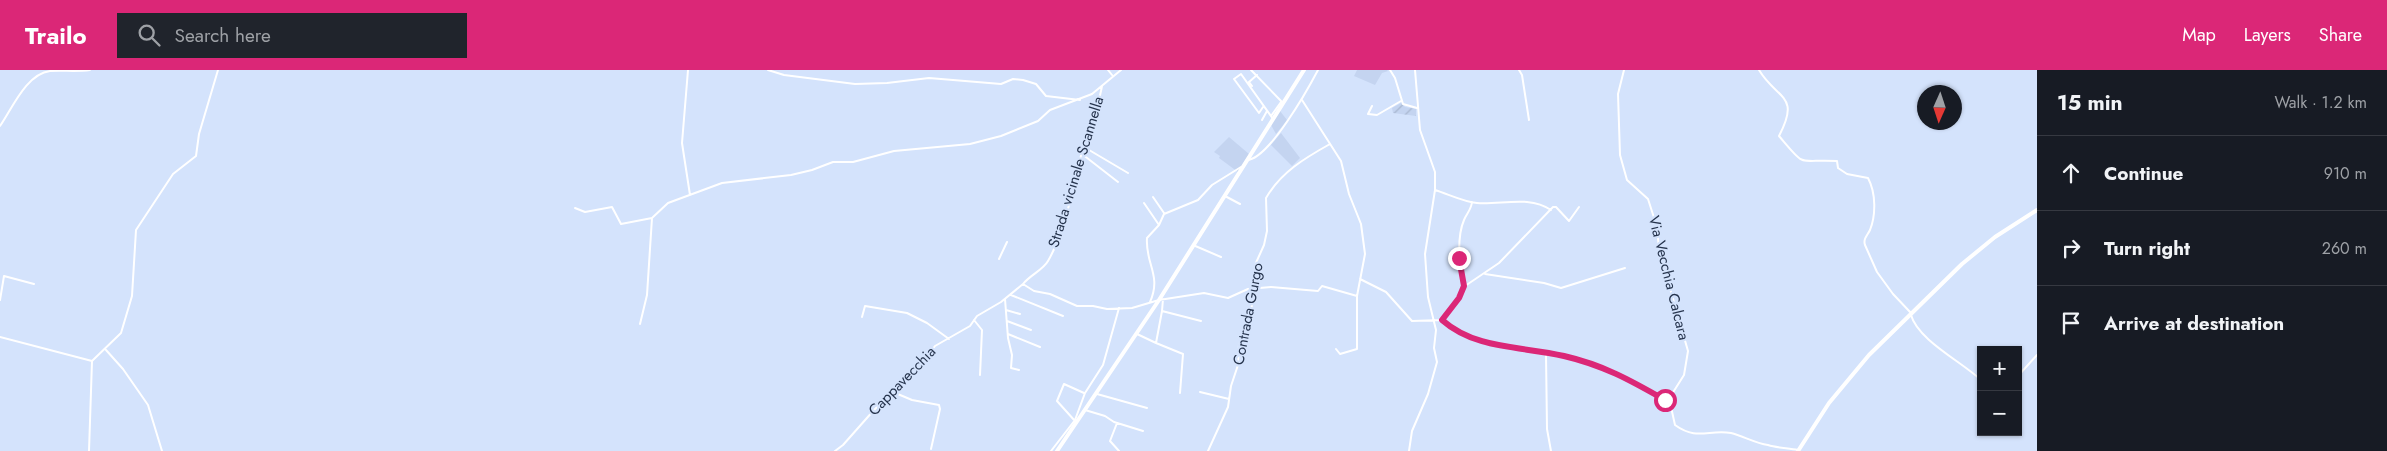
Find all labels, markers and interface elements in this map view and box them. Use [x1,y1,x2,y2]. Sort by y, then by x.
search box [117,13,467,58]
text: Trailo [25,18,87,53]
icon: search [135,21,163,49]
text: Search here [175,22,271,49]
text: Map [2182,22,2216,48]
text: Layers [2244,22,2291,48]
text: Share [2319,22,2362,48]
north arrow [1917,85,1962,130]
text: 15 min [2057,88,2123,118]
text: Walk · 1.2 km [2275,91,2367,114]
street label: Strada vicinale Scannella [1043,94,1109,250]
icon: ahead [2057,159,2085,187]
text: Continue [2104,160,2183,187]
text: 910 m [2324,162,2367,185]
street label: Via Vecchia Calcara [1643,213,1695,343]
icon: right [2057,234,2085,262]
text: Turn right [2104,235,2190,262]
text: 260 m [2322,237,2367,260]
route end [1448,247,1471,270]
street label: Contrada Gurgo [1227,261,1269,367]
icon: arrive [2057,309,2085,337]
text: Arrive at destination [2104,310,2284,337]
street label: Cappavecchia [863,341,941,421]
map controls [1977,346,2022,436]
button: + [1977,346,2022,391]
route start [1654,389,1677,412]
button: − [1977,391,2022,436]

